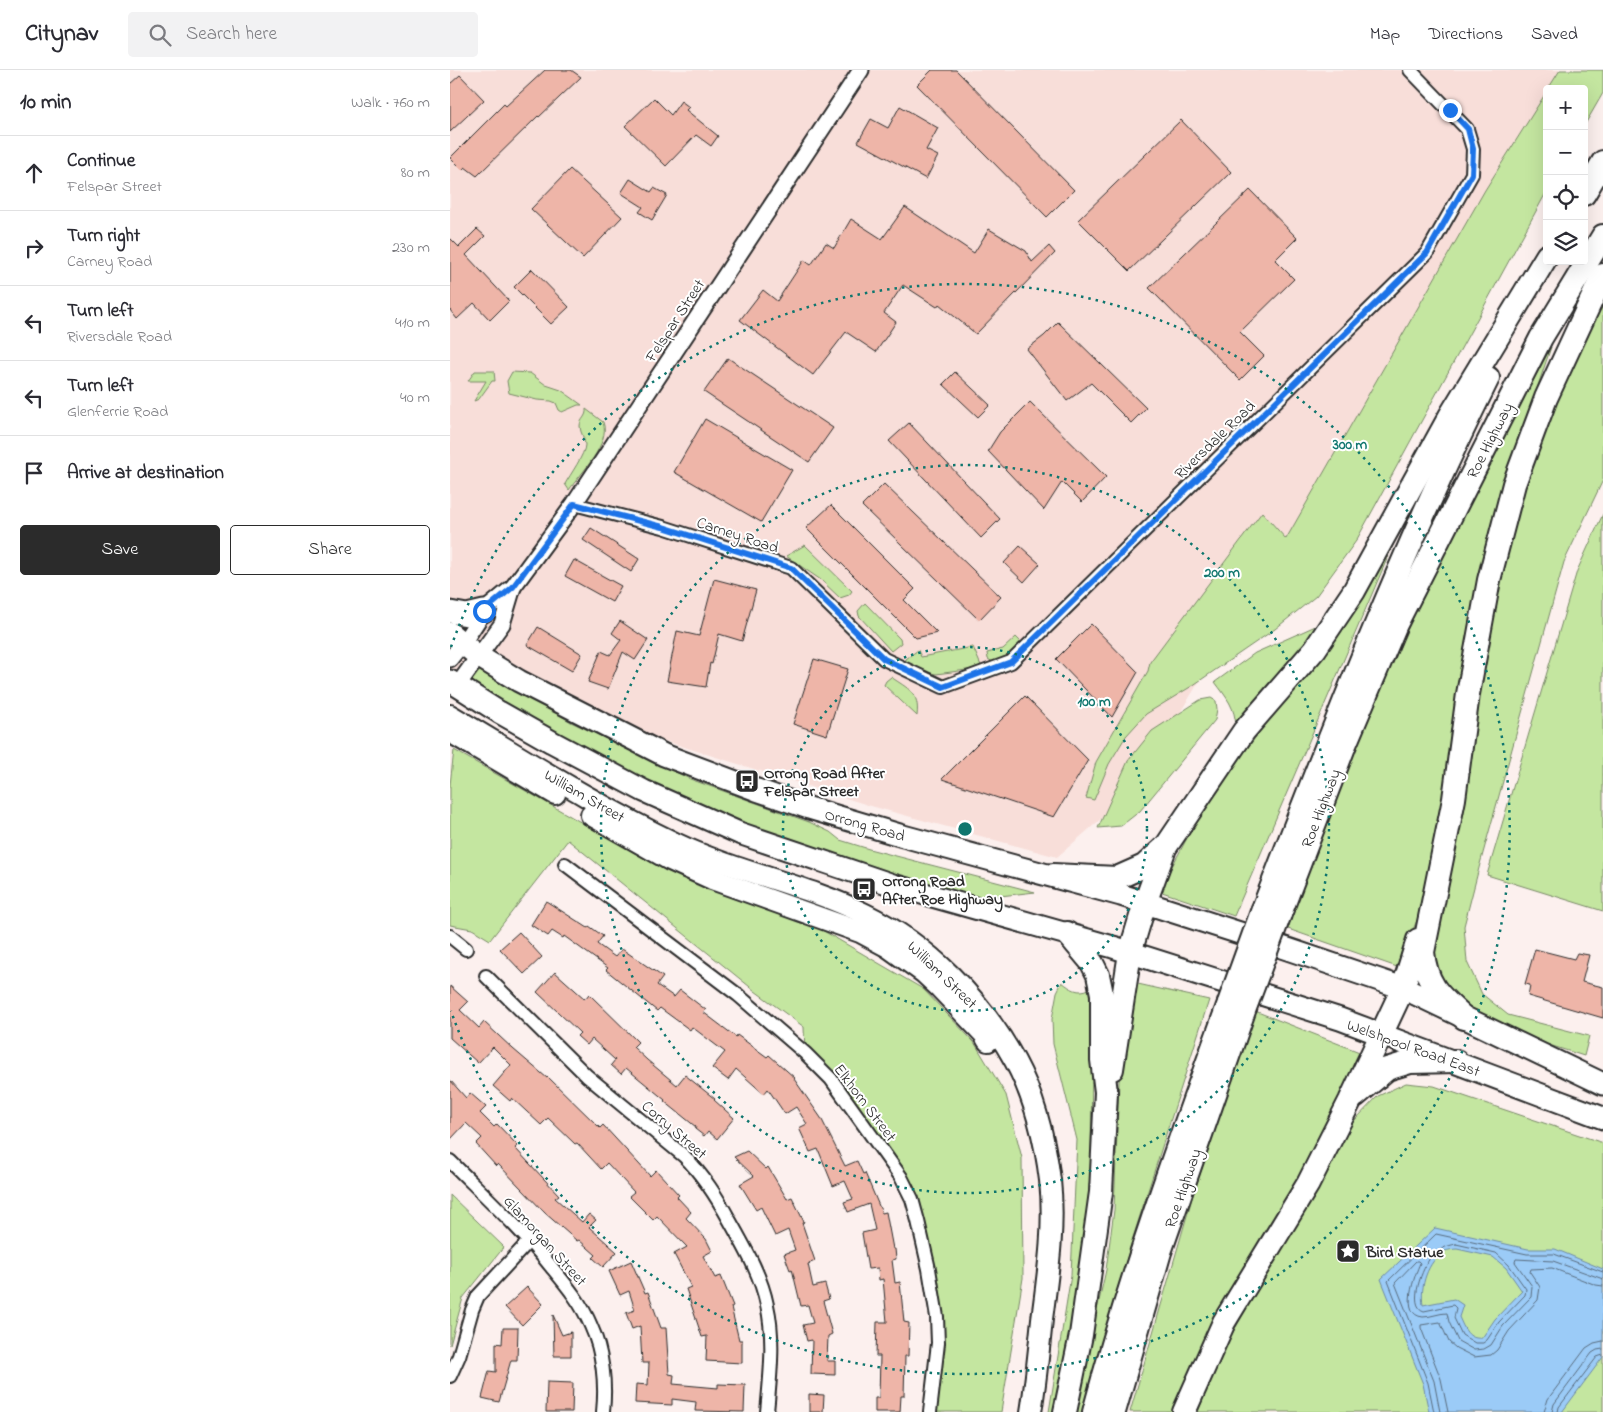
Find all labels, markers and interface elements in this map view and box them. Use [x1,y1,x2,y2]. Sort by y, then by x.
search box [128,12,478,57]
text: Citynav [25,17,98,52]
icon: search [146,21,174,49]
text: Search here [186,21,277,48]
text: Map [1370,22,1400,48]
text: Directions [1428,22,1503,48]
text: Saved [1531,22,1578,48]
map controls [1543,85,1588,265]
button: + [1543,85,1588,130]
text: 10 min [20,88,71,118]
text: Walk · 760 m [351,91,430,115]
route end [1439,99,1462,122]
button: − [1543,130,1588,175]
text: Continue [67,148,135,175]
icon: ahead [20,159,48,187]
text: 80 m [401,161,430,185]
text: Felspar Street [67,175,162,199]
button: locate [1543,175,1588,220]
button: layers [1543,220,1588,265]
text: Turn right [67,223,140,250]
icon: right [20,234,48,262]
text: 230 m [392,236,430,260]
text: Carney Road [67,250,152,274]
street label: Felspar Street [639,274,712,368]
text: Turn left [67,298,134,325]
icon: left [20,309,48,337]
text: 410 m [395,311,430,335]
text: Riversdale Road [67,325,172,349]
text: Turn left [67,373,134,400]
icon: left [20,384,48,412]
text: 40 m [400,386,430,410]
street label: Riversdale Road [1169,395,1261,486]
street label: Roe Highway [1461,399,1520,483]
text: Glenferrie Road [67,400,168,424]
text: 300 m [1332,434,1368,456]
icon: arrive [20,459,48,487]
text: Arrive at destination [67,460,224,487]
street label: Carney Road [693,511,782,560]
button: Save [20,525,220,575]
button: Share [230,525,430,575]
text: 200 m [1203,562,1240,584]
route start [473,600,496,623]
text: 100 m [1077,691,1111,713]
place label: Orrong Road After Felspar Street [763,762,886,804]
street label: William Street [539,764,629,830]
street label: Roe Highway [1296,766,1348,852]
bus stop icon: Orrong Road After Felspar Street [734,768,760,794]
street label: Orrong Road [821,803,907,849]
centre of rings [956,820,974,838]
place label: Orrong Road After Roe Highway [882,870,1003,913]
bus stop icon: Orrong Road After Roe Highway [851,876,877,902]
street label: William Street [901,936,983,1016]
street label: Welshpool Road East [1343,1014,1484,1084]
street label: Elkhorn Street [827,1059,902,1148]
street label: Corry Street [636,1095,712,1166]
street label: Roe Highway [1159,1146,1209,1232]
street label: Glamorgan Street [497,1191,592,1293]
place icon: Bird Statue [1335,1238,1361,1264]
place label: Bird Statue [1365,1241,1444,1265]

